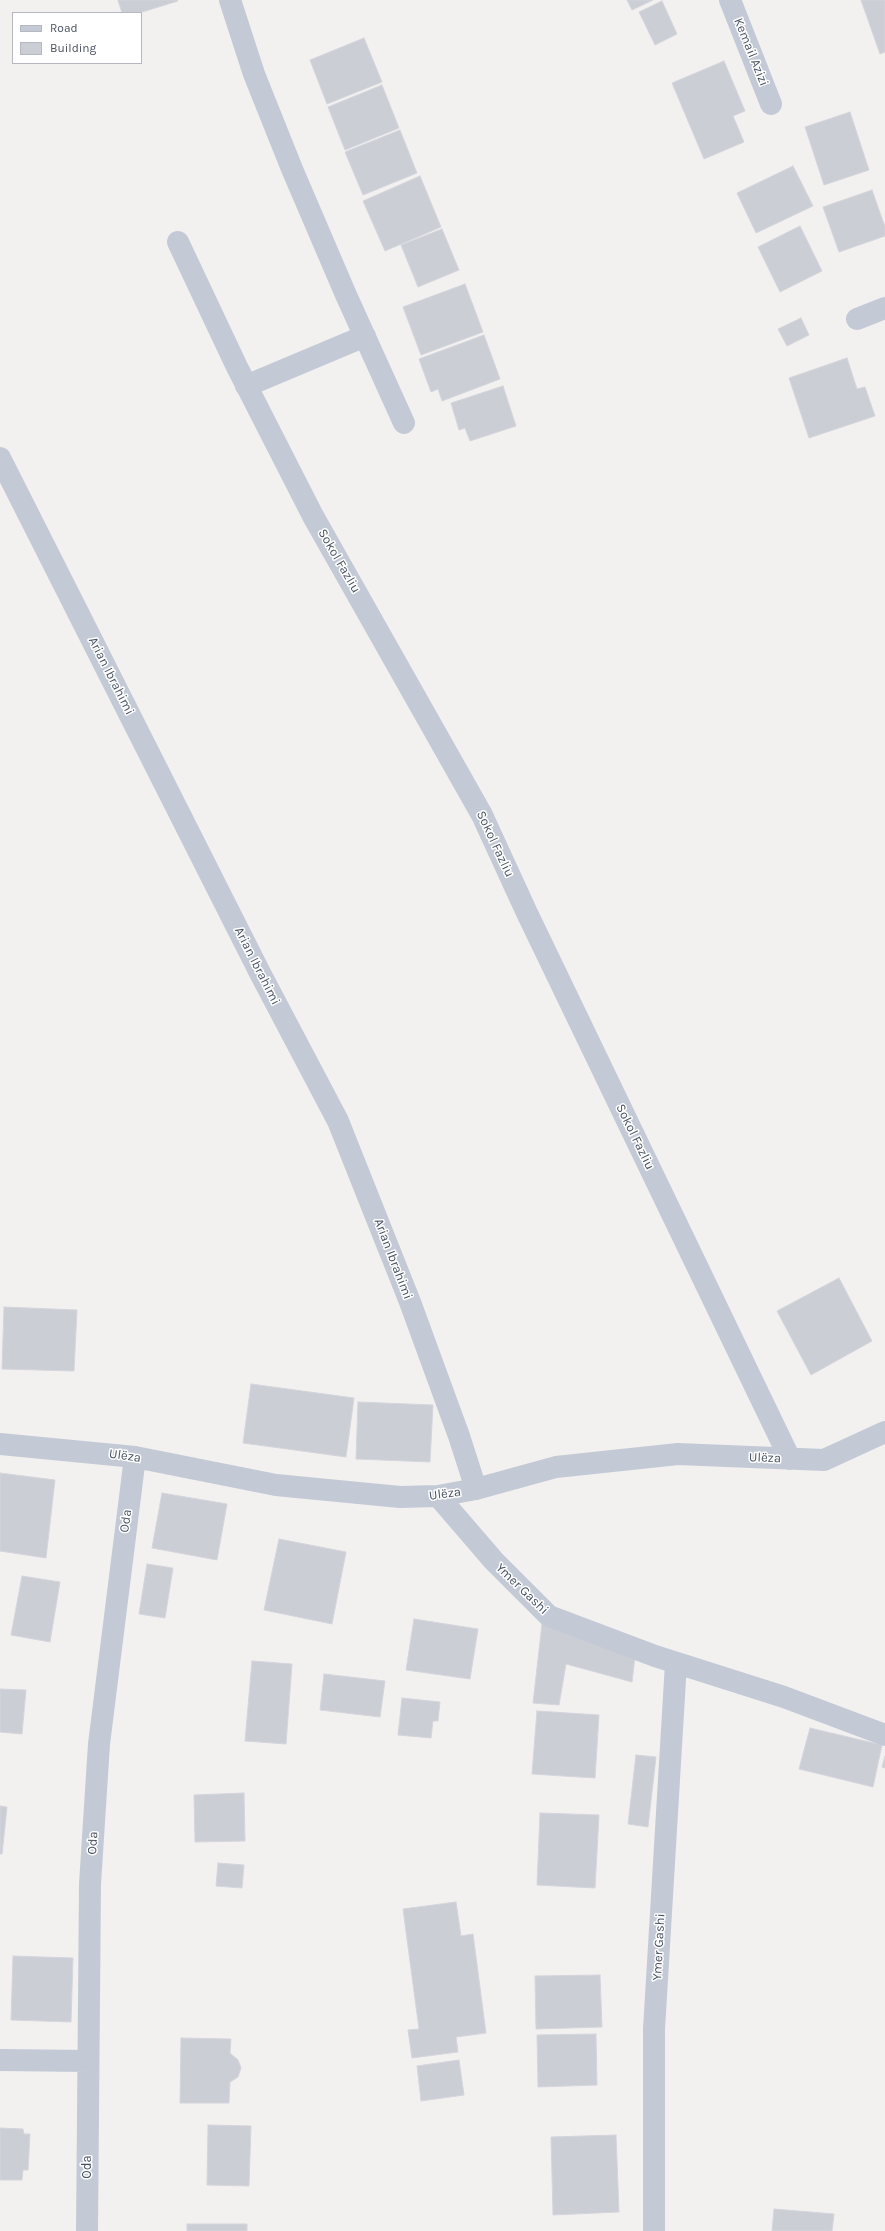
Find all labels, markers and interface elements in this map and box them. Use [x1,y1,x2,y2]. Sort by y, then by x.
legend [12,12,142,64]
street label: Kemail Azizi [730,16,772,88]
text: Road [50,21,78,35]
text: Building [50,41,96,55]
street label: Sokol Fazliu [314,526,364,596]
street label: Arian Ibrahimi [85,635,137,717]
street label: Sokol Fazliu [473,808,517,880]
street label: Arian Ibrahimi [231,925,283,1007]
street label: Sokol Fazliu [612,1102,658,1172]
street label: Arian Ibrahimi [370,1216,416,1302]
street label: Ulëza [108,1446,142,1466]
street label: Ulëza [749,1450,781,1466]
street label: Ulëza [428,1484,462,1504]
street label: Oda [117,1508,135,1534]
street label: Ymer Gashi [492,1560,552,1618]
street label: Oda [85,1831,101,1855]
street label: Ymer Gashi [649,1913,669,1981]
street label: Oda [79,2155,95,2179]

